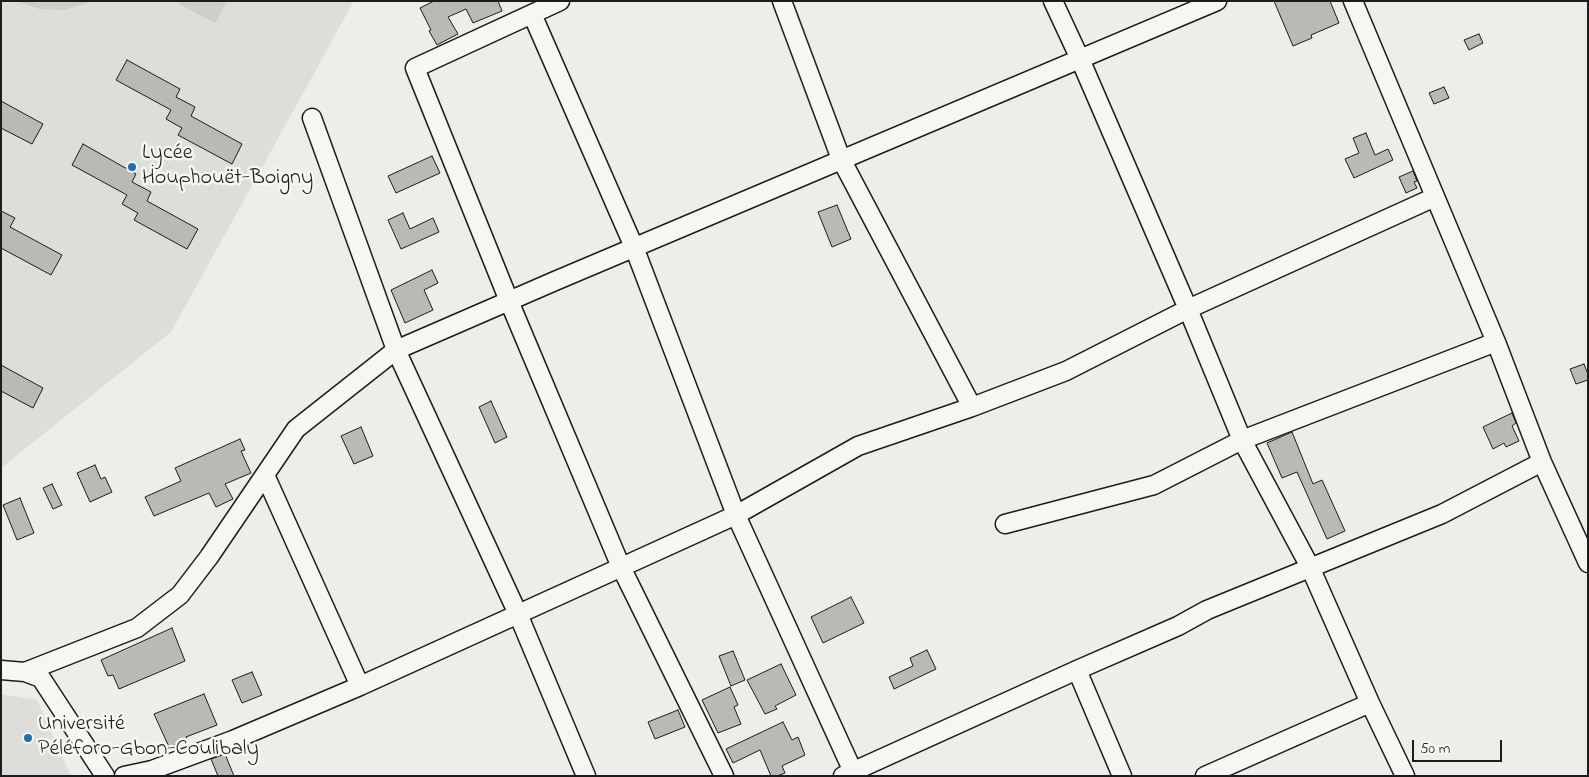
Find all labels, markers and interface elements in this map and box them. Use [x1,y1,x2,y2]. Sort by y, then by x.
place label: Lycée Houphouët-Boigny [142,141,313,192]
marker: Lycée Houphouët-Boigny [126,161,138,173]
place label: Université Péléforo-Gbon-Coulibaly [38,712,259,764]
scale bar [1414,730,1504,762]
marker: Université Péléforo-Gbon-Coulibaly [22,732,34,744]
text: 50 m [1420,738,1450,760]

